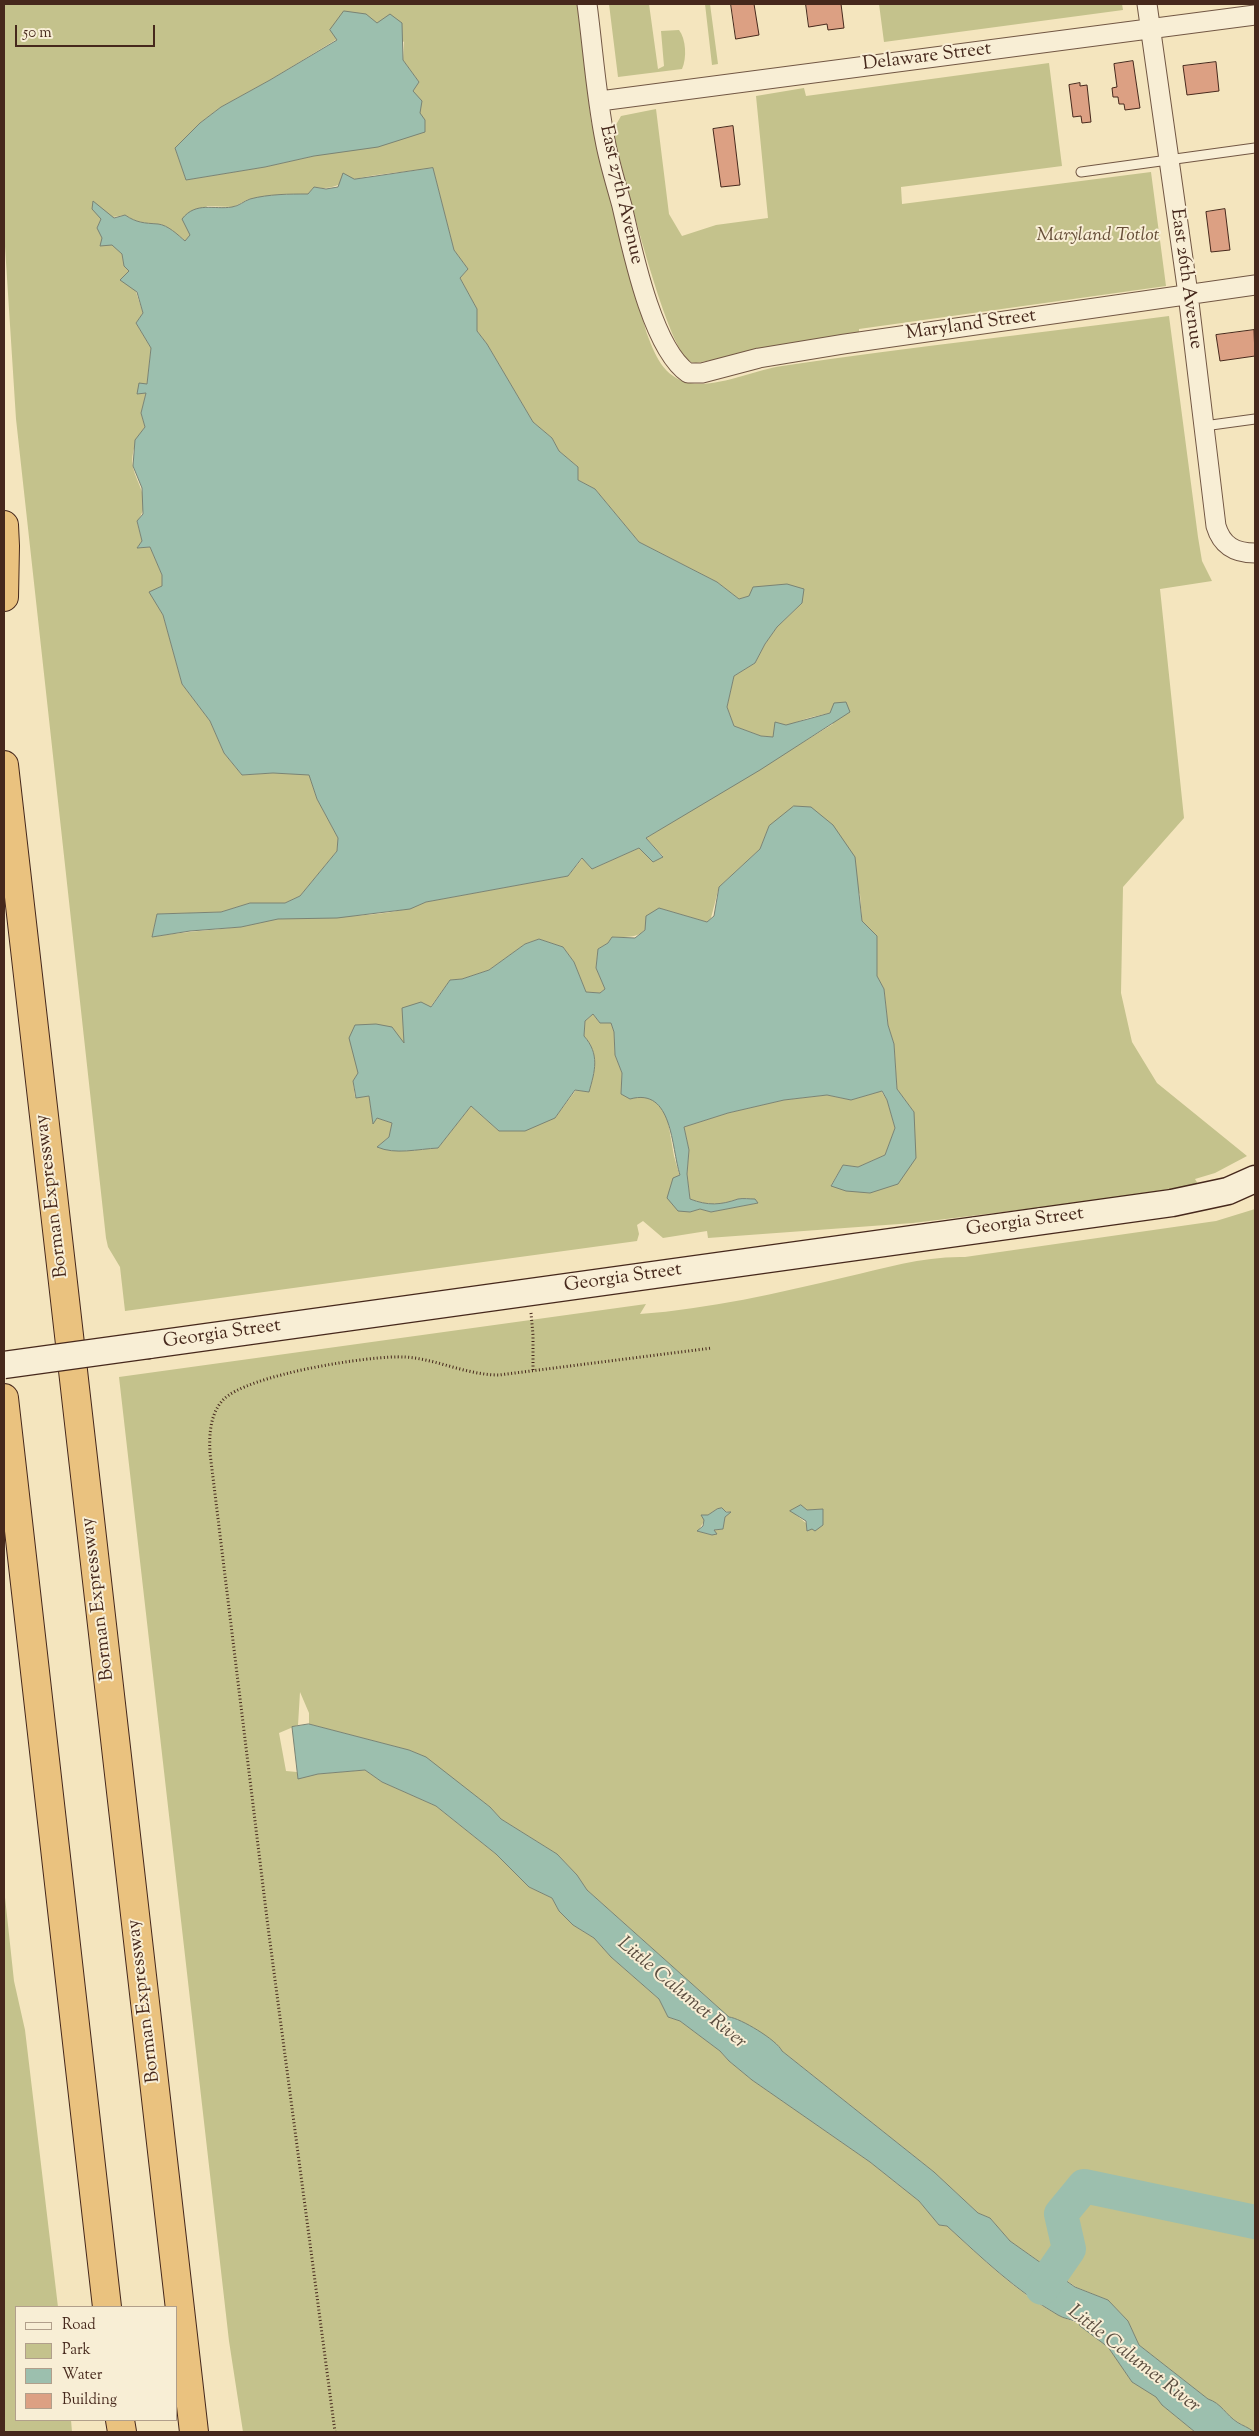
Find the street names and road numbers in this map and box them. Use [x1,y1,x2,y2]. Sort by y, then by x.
street label: Delaware Street [861,39,993,77]
street label: East 27th Avenue [593,123,647,267]
street label: East 26th Avenue [1164,207,1206,351]
street label: Maryland Street [904,306,1038,346]
street label: Borman Expressway [32,1113,74,1279]
street label: Georgia Street [965,1203,1085,1243]
street label: Georgia Street [563,1259,683,1299]
street label: Georgia Street [162,1315,282,1355]
street label: Borman Expressway [78,1516,120,1682]
street label: Borman Expressway [124,1918,166,2084]

